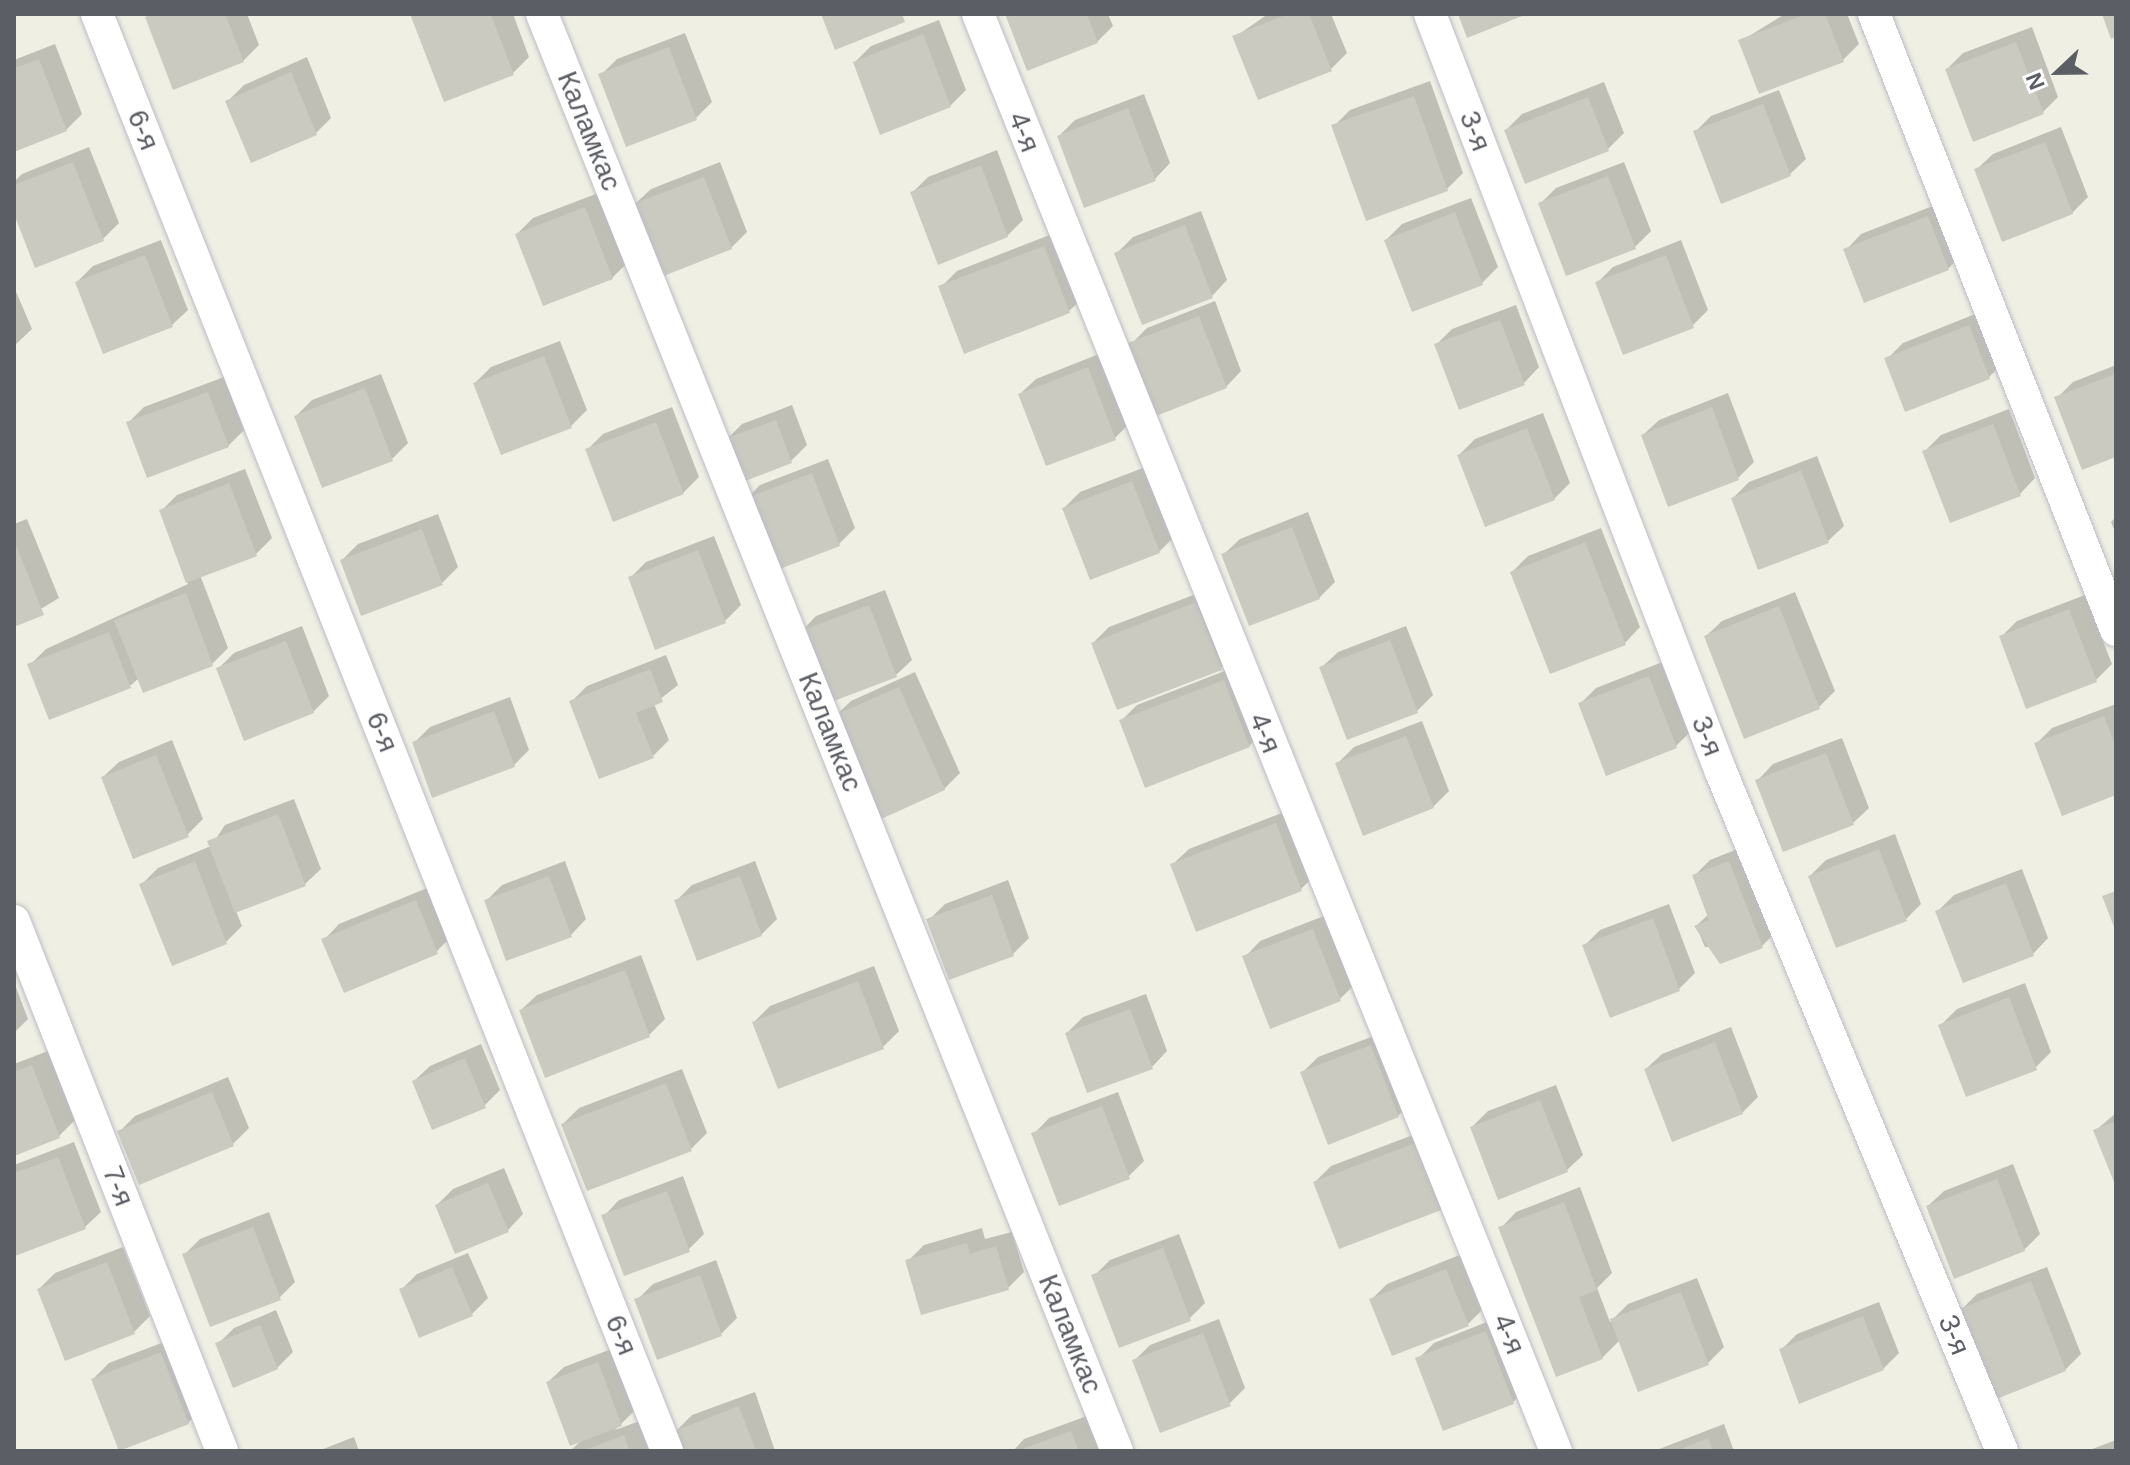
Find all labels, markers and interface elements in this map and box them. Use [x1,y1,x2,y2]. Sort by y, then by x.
north arrow [2018,32,2098,112]
street label: Каламкас [550,67,628,195]
text: N [2021,69,2050,93]
street label: 6-я [120,105,166,155]
street label: 3-я [1452,106,1498,156]
street label: 4-я [1001,107,1047,157]
street label: Каламкас [791,668,869,796]
street label: 6-я [359,707,405,757]
street label: 4-я [1242,708,1288,758]
street label: 3-я [1684,711,1730,761]
street label: 7-я [95,1161,141,1211]
street label: Каламкас [1031,1270,1109,1398]
street label: 4-я [1486,1309,1532,1359]
street label: 6-я [598,1310,644,1360]
street label: 3-я [1931,1310,1977,1360]

